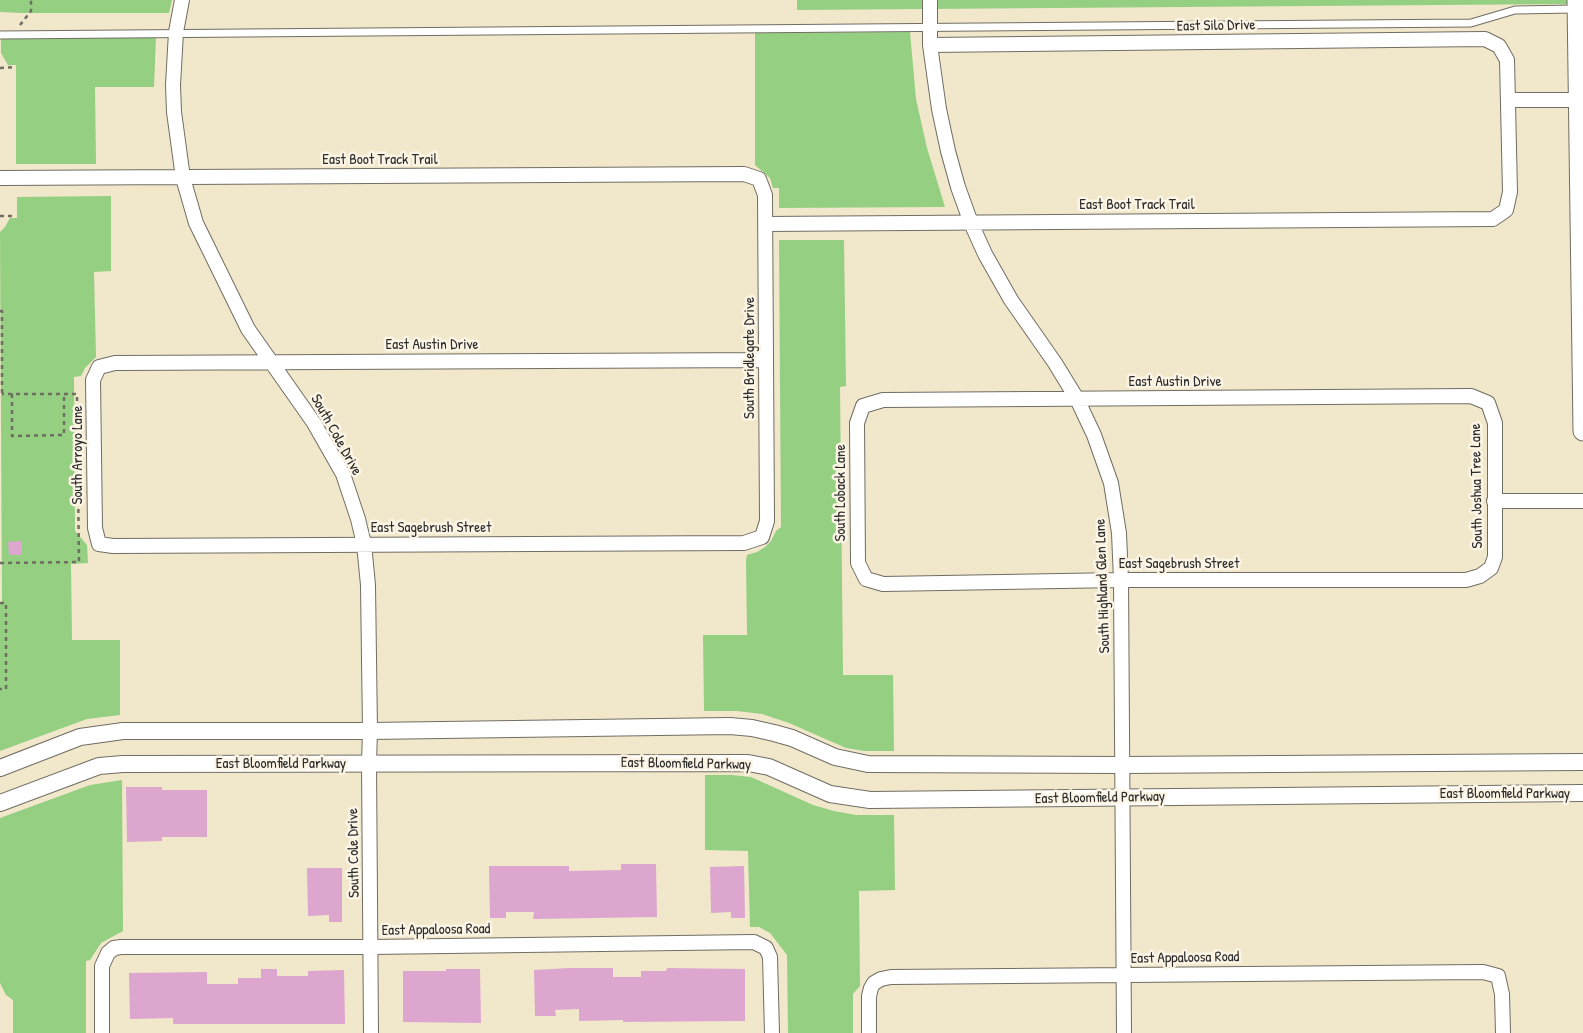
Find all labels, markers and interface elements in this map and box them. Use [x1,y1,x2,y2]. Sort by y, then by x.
street label: East Silo Drive [1176,16,1256,36]
street label: East Boot Track Trail [322,151,438,169]
street label: East Boot Track Trail [1079,196,1195,214]
street label: South Bridlegate Drive [741,297,759,419]
street label: East Austin Drive [386,336,478,354]
street label: East Austin Drive [1129,373,1221,391]
street label: South Cole Drive [306,391,366,479]
street label: South Arroyo Lane [69,406,87,504]
street label: South Joshua Tree Lane [1467,423,1487,549]
street label: South Loback Lane [832,444,850,542]
street label: South Highland Glen Lane [1092,518,1114,654]
street label: East Sagebrush Street [371,519,491,537]
street label: East Sagebrush Street [1119,555,1239,573]
street label: East Bloomfield Parkway [621,754,751,774]
street label: East Bloomfield Parkway [216,755,346,773]
street label: East Bloomfield Parkway [1440,785,1570,803]
street label: East Bloomfield Parkway [1035,788,1165,808]
street label: South Cole Drive [344,808,364,898]
street label: East Appaloosa Road [381,920,491,940]
street label: East Appaloosa Road [1130,948,1240,968]

